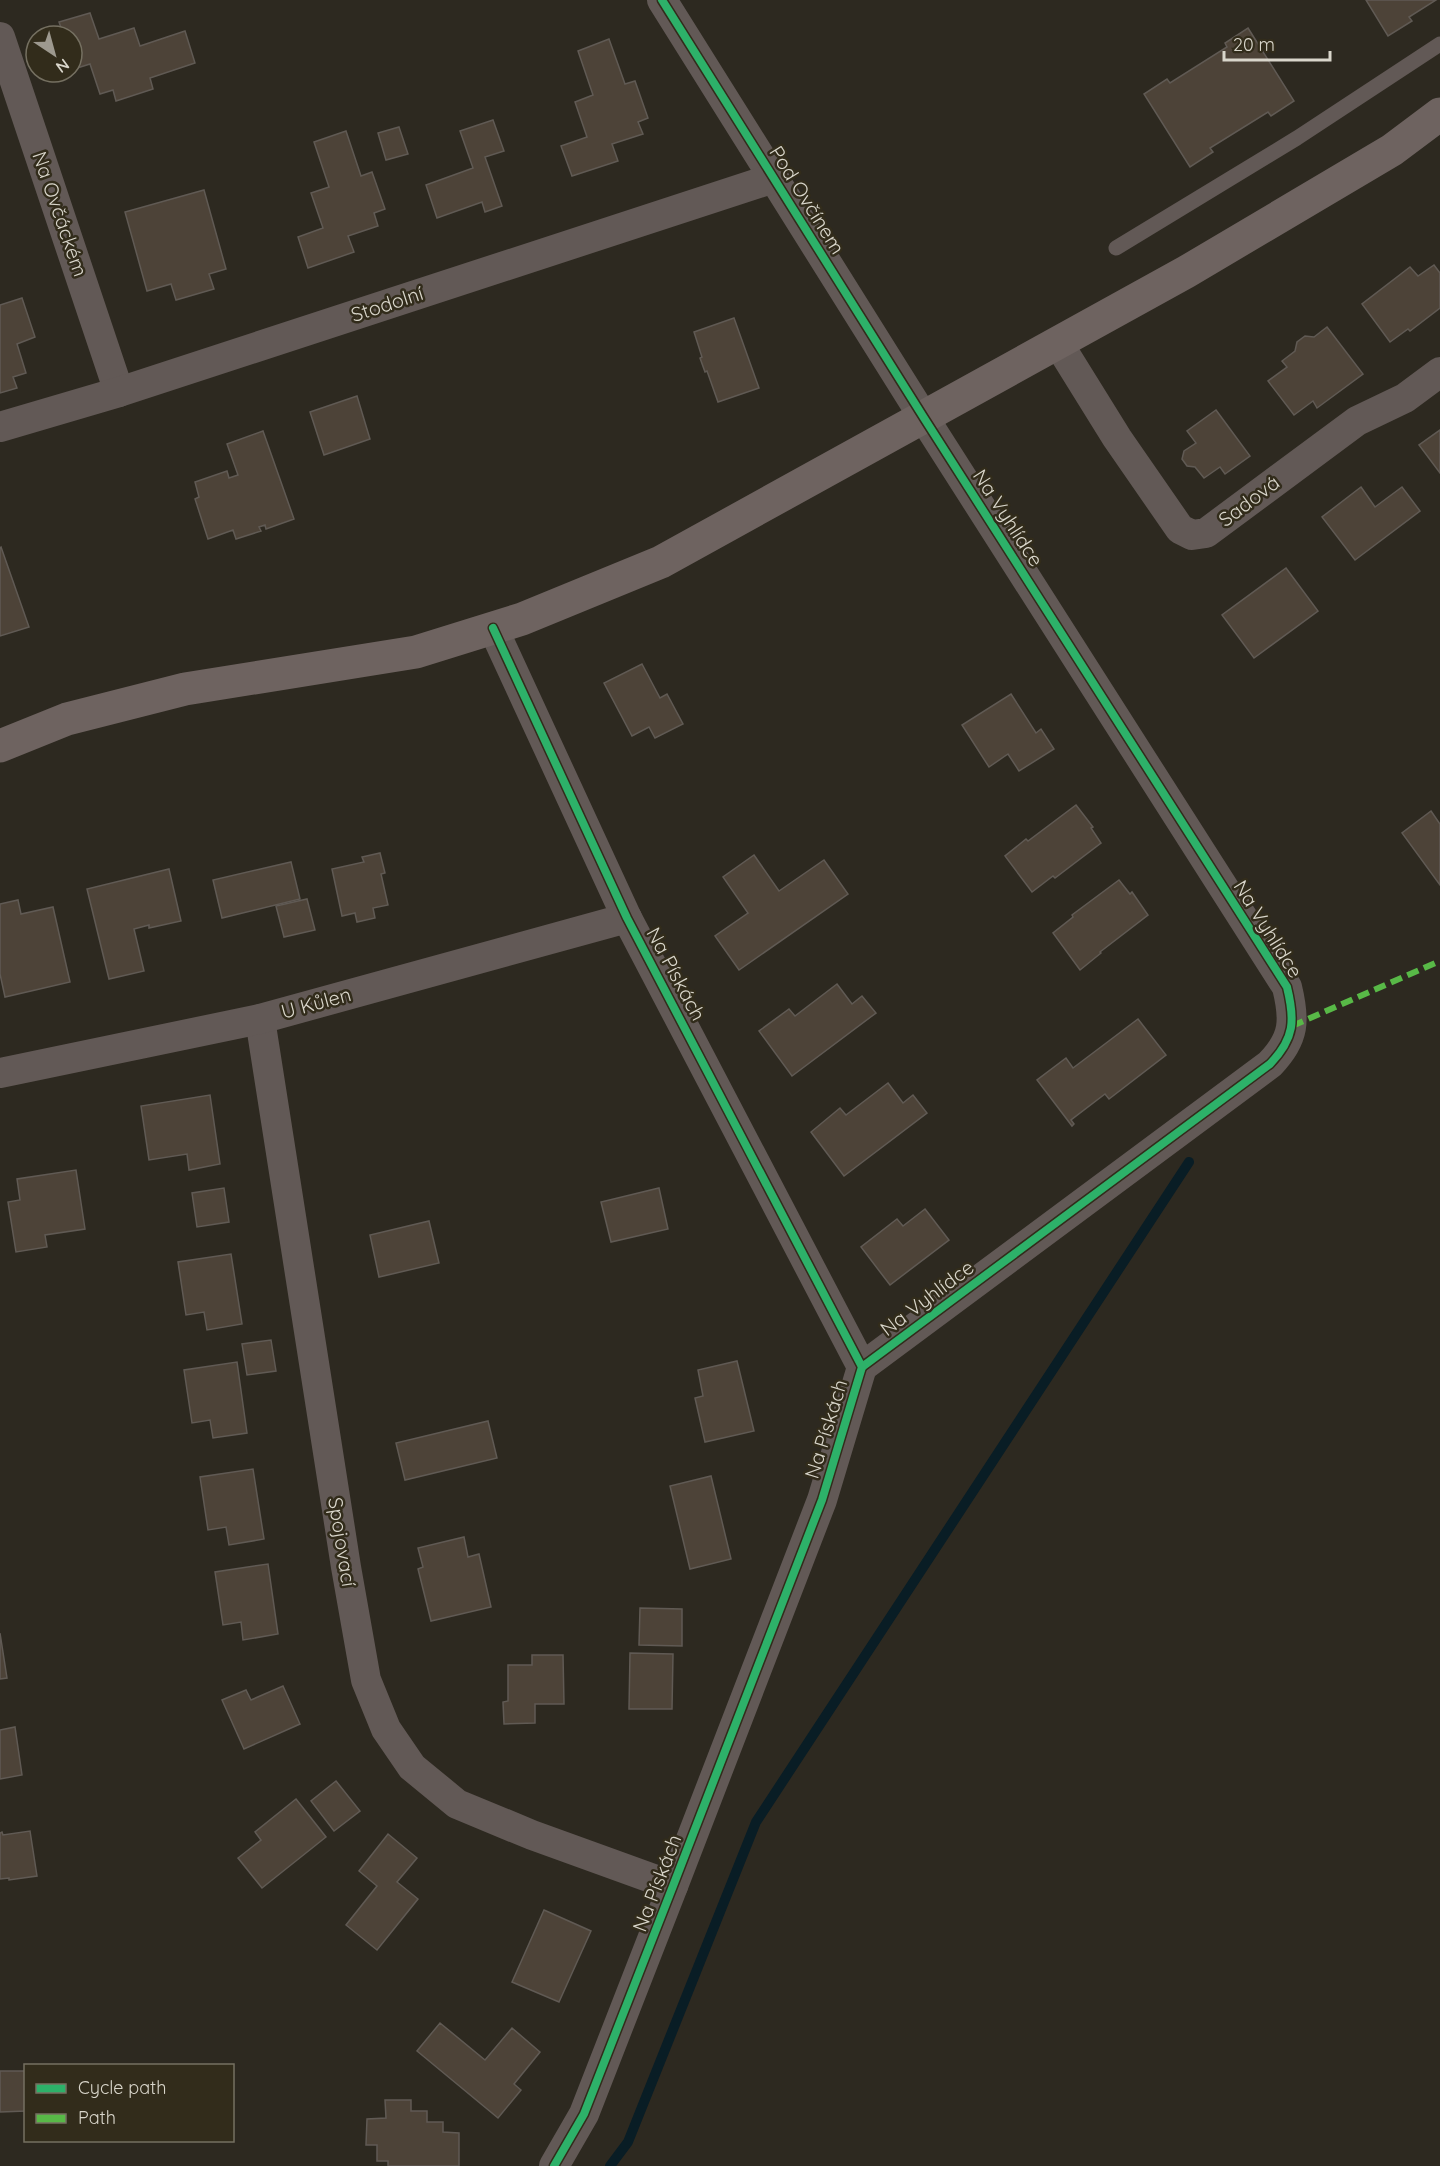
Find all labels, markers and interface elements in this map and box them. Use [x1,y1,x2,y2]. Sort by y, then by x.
north arrow [24,24,84,84]
scale bar [1224,24,1330,62]
text: 20 m [1233,33,1275,56]
text: N [52,55,73,78]
street label: Pod Ovčínem [764,141,851,259]
street label: Na Ovčáckém [27,148,94,280]
street label: Stodolní [347,280,427,327]
street label: Na Vyhlídce [968,464,1049,571]
street label: Sadová [1213,470,1284,532]
street label: Na Vyhlídce [1228,875,1308,982]
street label: Na Pískách [641,923,711,1025]
street label: U Kůlen [278,981,354,1024]
street label: Na Vyhlídce [875,1254,978,1341]
street label: Na Pískách [799,1376,852,1481]
street label: Spojovací [323,1495,362,1589]
street label: Na Pískách [627,1831,687,1935]
legend [24,2064,234,2142]
text: Cycle path [78,2076,166,2099]
text: Path [78,2106,116,2129]

